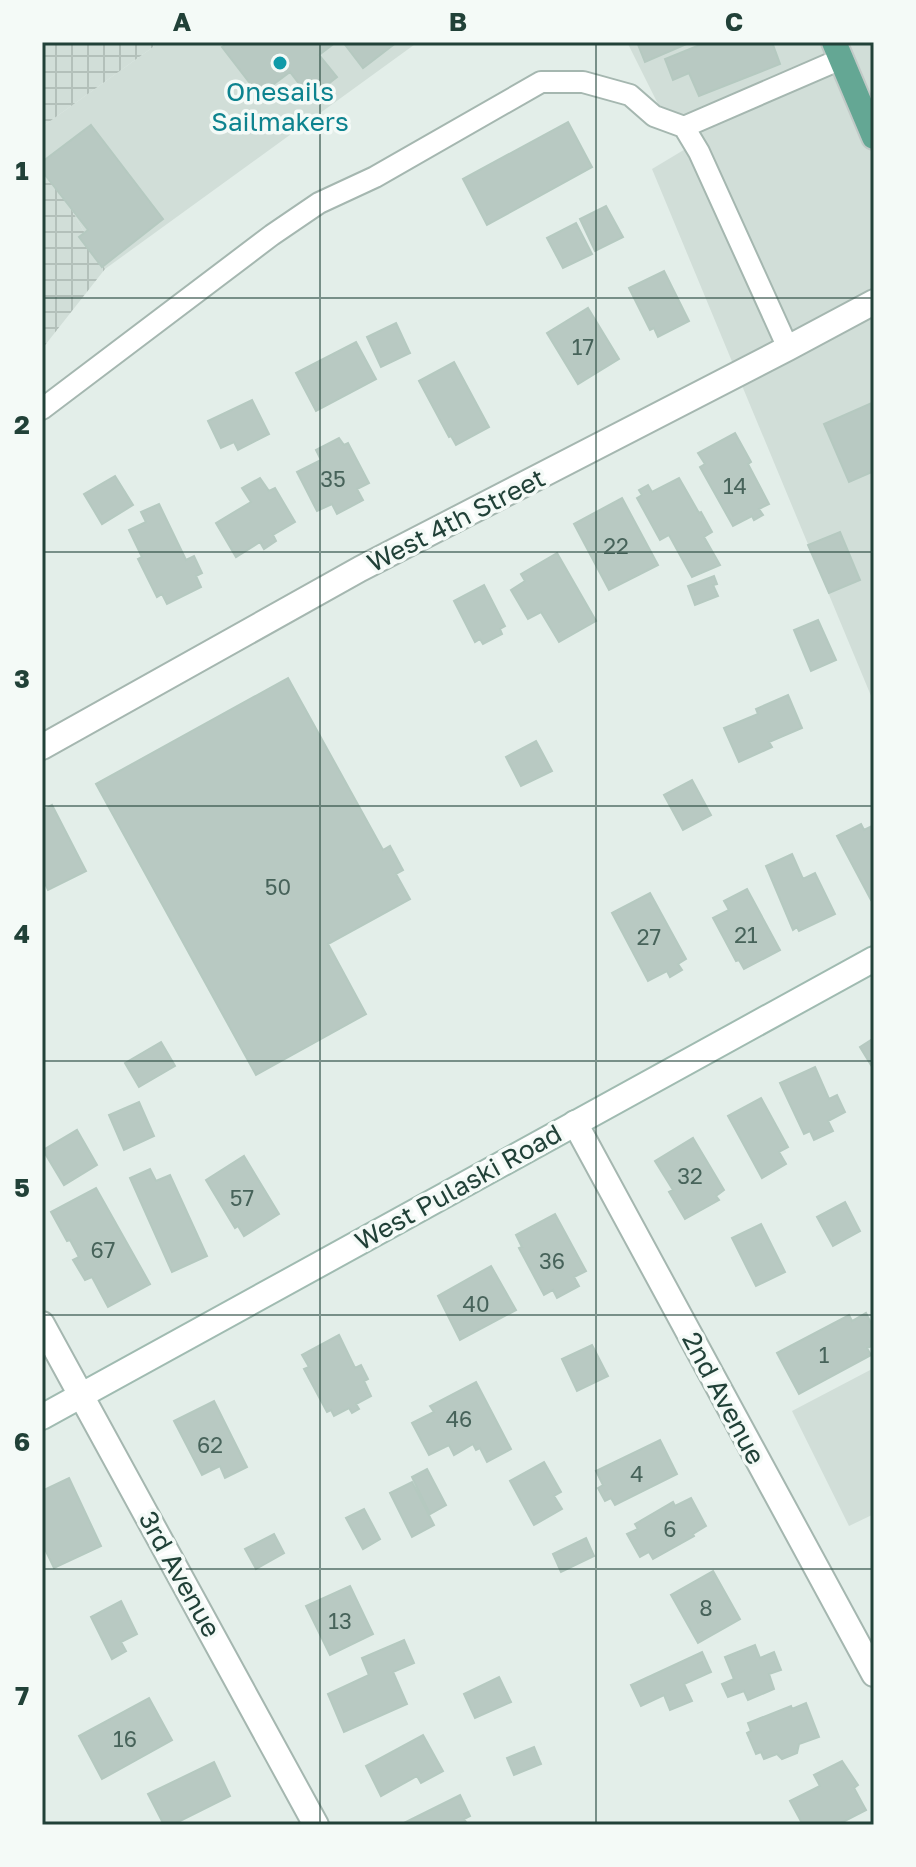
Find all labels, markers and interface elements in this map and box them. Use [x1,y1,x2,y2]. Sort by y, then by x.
text: A [173,6,192,37]
text: B [449,6,467,37]
text: C [725,6,743,37]
marker: Onesails Sailmakers [271,54,289,72]
place label: Onesails Sailmakers [211,76,349,137]
text: 1 [15,155,29,186]
house number: 17 [572,333,594,360]
text: 2 [14,409,30,440]
street label: West 4th Street [362,462,550,578]
house number: 35 [320,465,346,492]
house number: 14 [723,472,747,499]
house number: 22 [603,532,629,559]
text: 3 [14,663,30,694]
house number: 50 [265,873,291,900]
text: 4 [14,918,30,949]
house number: 21 [734,921,758,948]
house number: 27 [637,923,661,950]
street label: West Pulaski Road [349,1117,567,1257]
house number: 32 [677,1162,703,1189]
text: 5 [14,1172,30,1203]
house number: 57 [230,1184,254,1211]
house number: 67 [91,1236,115,1263]
house number: 36 [539,1247,565,1274]
house number: 40 [462,1290,490,1317]
street label: 2nd Avenue [676,1327,772,1469]
house number: 1 [819,1341,830,1368]
house number: 46 [446,1405,472,1432]
text: 6 [14,1426,30,1457]
house number: 62 [197,1431,223,1458]
house number: 4 [630,1460,644,1487]
street label: 3rd Avenue [133,1506,227,1642]
house number: 6 [663,1515,677,1542]
house number: 8 [699,1594,713,1621]
house number: 13 [328,1607,352,1634]
text: 7 [15,1680,29,1711]
house number: 16 [113,1725,137,1752]

